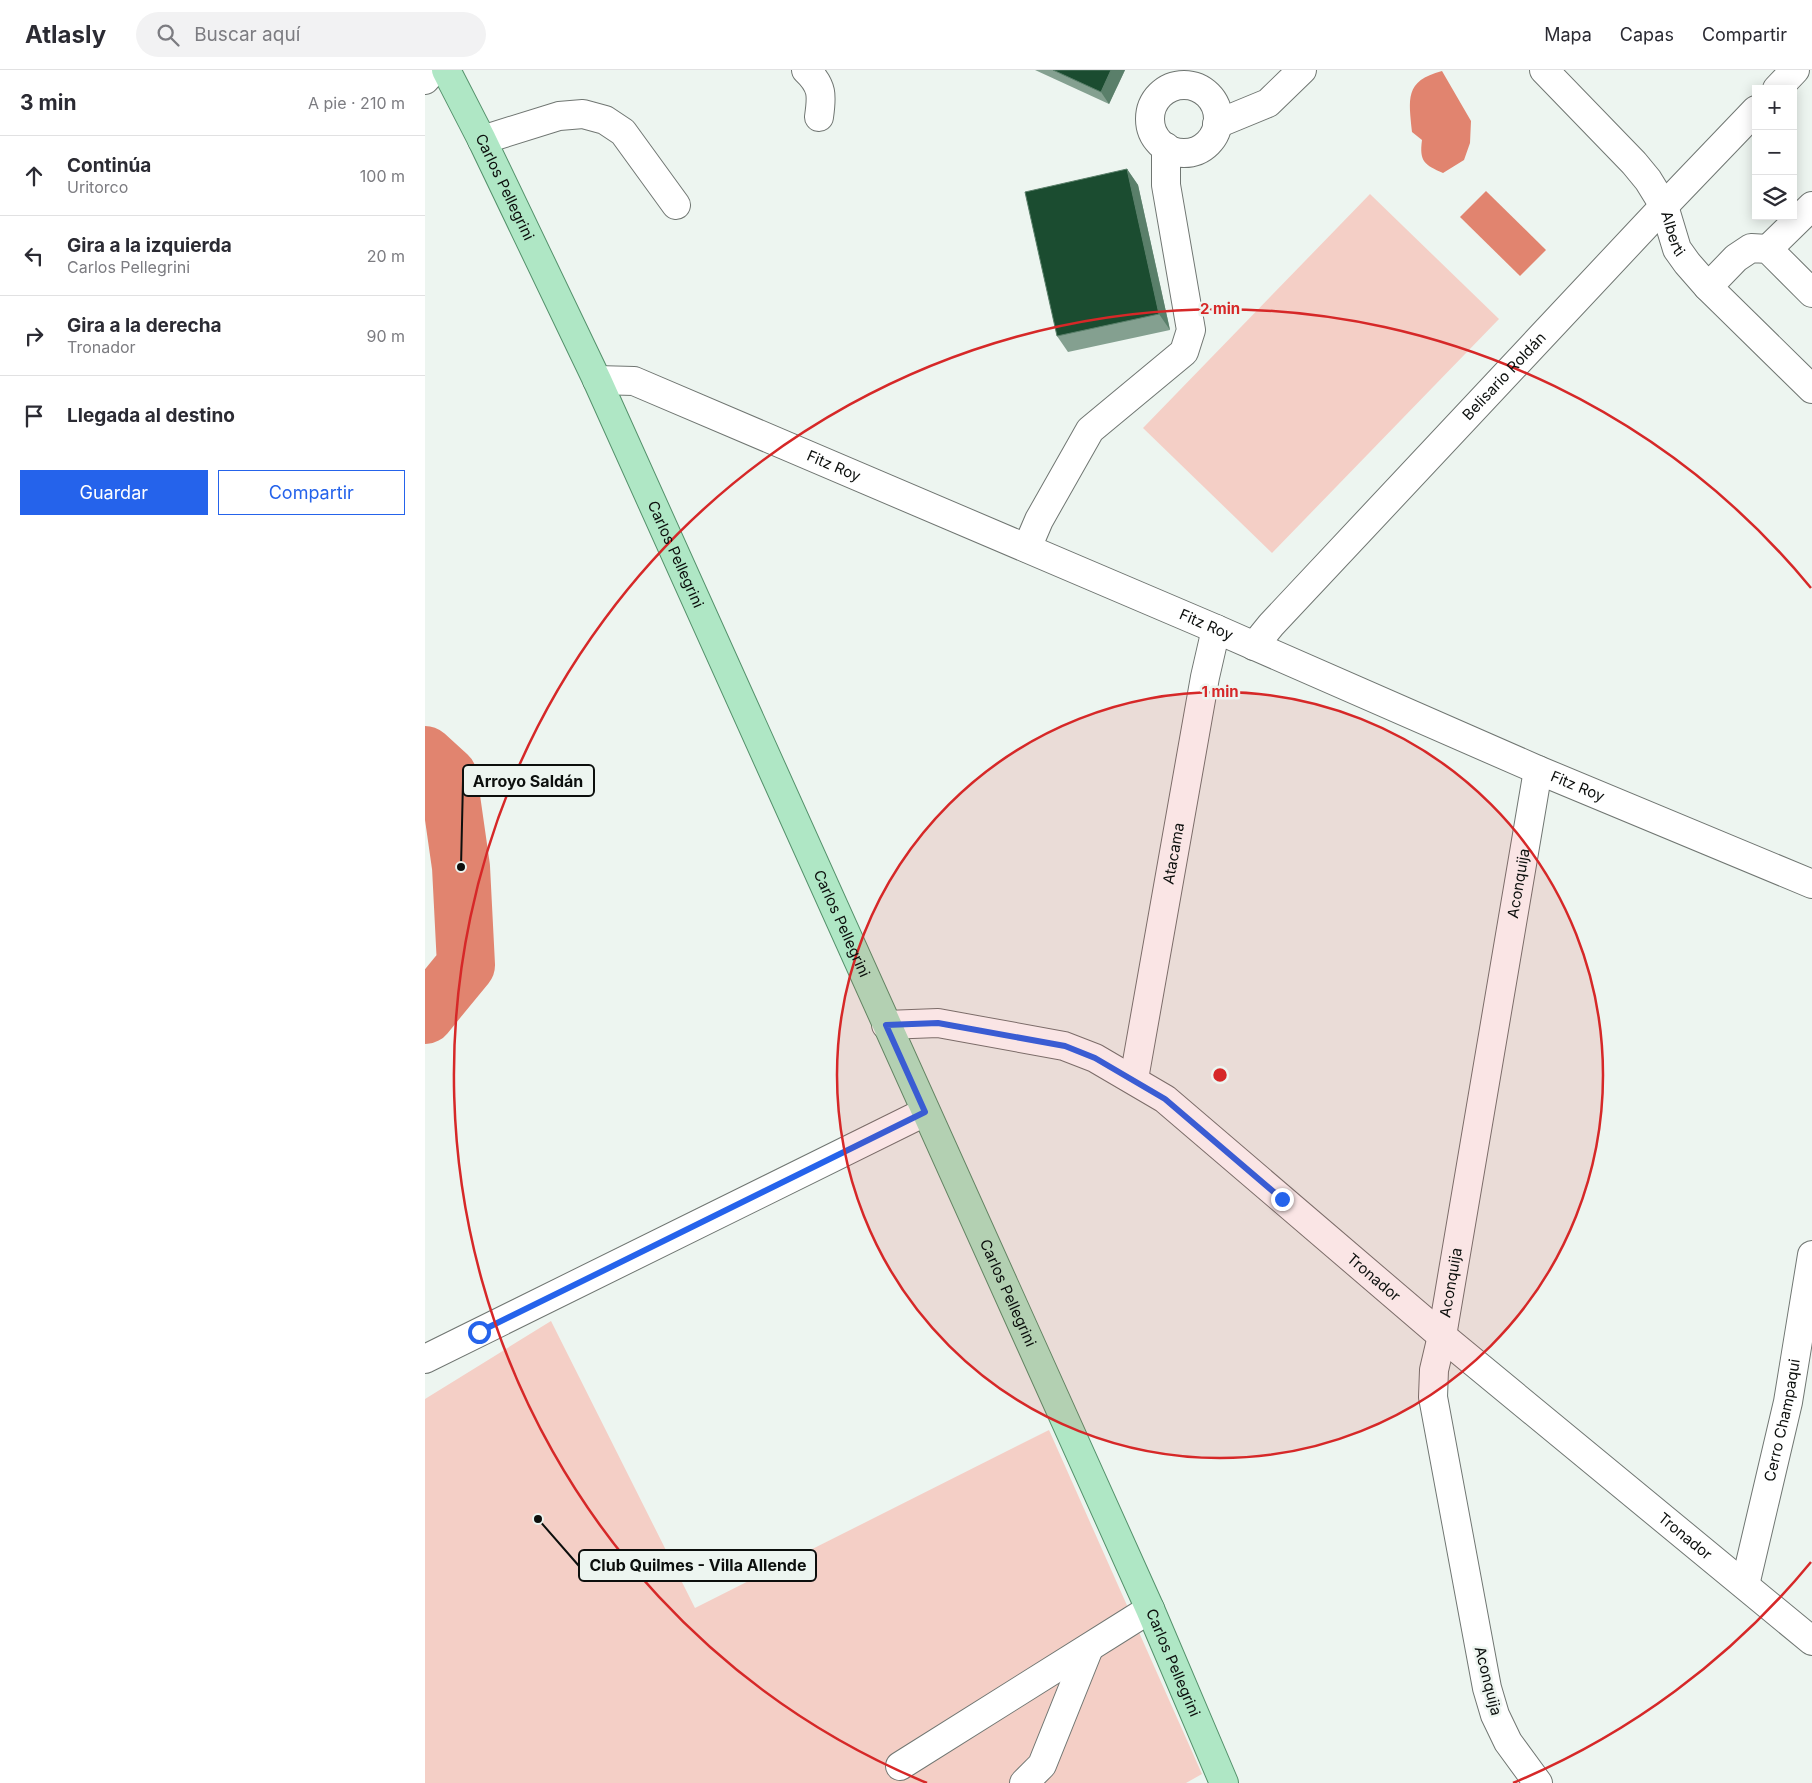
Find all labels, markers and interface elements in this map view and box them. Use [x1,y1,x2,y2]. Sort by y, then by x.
search box [136,12,486,57]
text: Atlasly [25,20,106,49]
icon: search [154,21,182,49]
text: Buscar aquí [194,23,300,46]
text: Mapa [1544,24,1592,45]
text: Capas [1620,24,1674,45]
text: Compartir [1702,24,1787,45]
map controls [1752,85,1797,220]
button: + [1752,85,1797,130]
text: 3 min [20,90,76,115]
text: A pie · 210 m [308,93,405,113]
button: − [1752,130,1797,175]
street label: Carlos Pellegrini [471,131,539,243]
text: Continúa [67,154,151,177]
icon: ahead [20,162,48,190]
text: 100 m [360,166,405,186]
button: layers [1752,175,1797,220]
text: Uritorco [67,177,128,197]
street label: Alberti [1657,209,1689,260]
text: Gira a la izquierda [67,234,232,257]
icon: left [20,242,48,270]
text: 20 m [367,246,405,266]
text: Carlos Pellegrini [67,257,190,277]
text: 2 min [1200,299,1240,318]
text: Gira a la derecha [67,314,222,337]
icon: right [20,322,48,350]
text: 90 m [366,326,405,346]
street label: Belisario Roldán [1458,328,1550,424]
text: Tronador [67,337,136,357]
icon: arrive [20,402,48,430]
text: Llegada al destino [67,404,235,427]
street label: Fitz Roy [804,446,864,486]
button: Guardar [20,470,208,515]
button: Compartir [218,470,405,515]
street label: Carlos Pellegrini [644,498,708,611]
street label: Fitz Roy [1177,605,1237,645]
text: 1 min [1201,682,1239,701]
callout: Arroyo Saldán [463,765,594,796]
street label: Fitz Roy [1548,766,1608,806]
text: Arroyo Saldán [473,771,583,791]
street label: Atacama [1159,821,1188,886]
street label: Aconquija [1503,847,1534,920]
street label: Carlos Pellegrini [810,867,874,980]
centre of rings [1211,1066,1229,1084]
route end [1271,1188,1294,1211]
street label: Carlos Pellegrini [976,1236,1041,1349]
street label: Aconquija [1435,1246,1466,1319]
street label: Tronador [1343,1249,1405,1305]
route start [468,1321,491,1344]
street label: Cerro Champaqui [1760,1357,1804,1483]
street label: Tronador [1654,1508,1717,1564]
callout: Club Quilmes - Villa Allende [579,1550,816,1581]
text: Club Quilmes - Villa Allende [590,1555,806,1575]
street label: Carlos Pellegrini [1142,1606,1205,1720]
street label: Aconquija [1471,1644,1506,1717]

